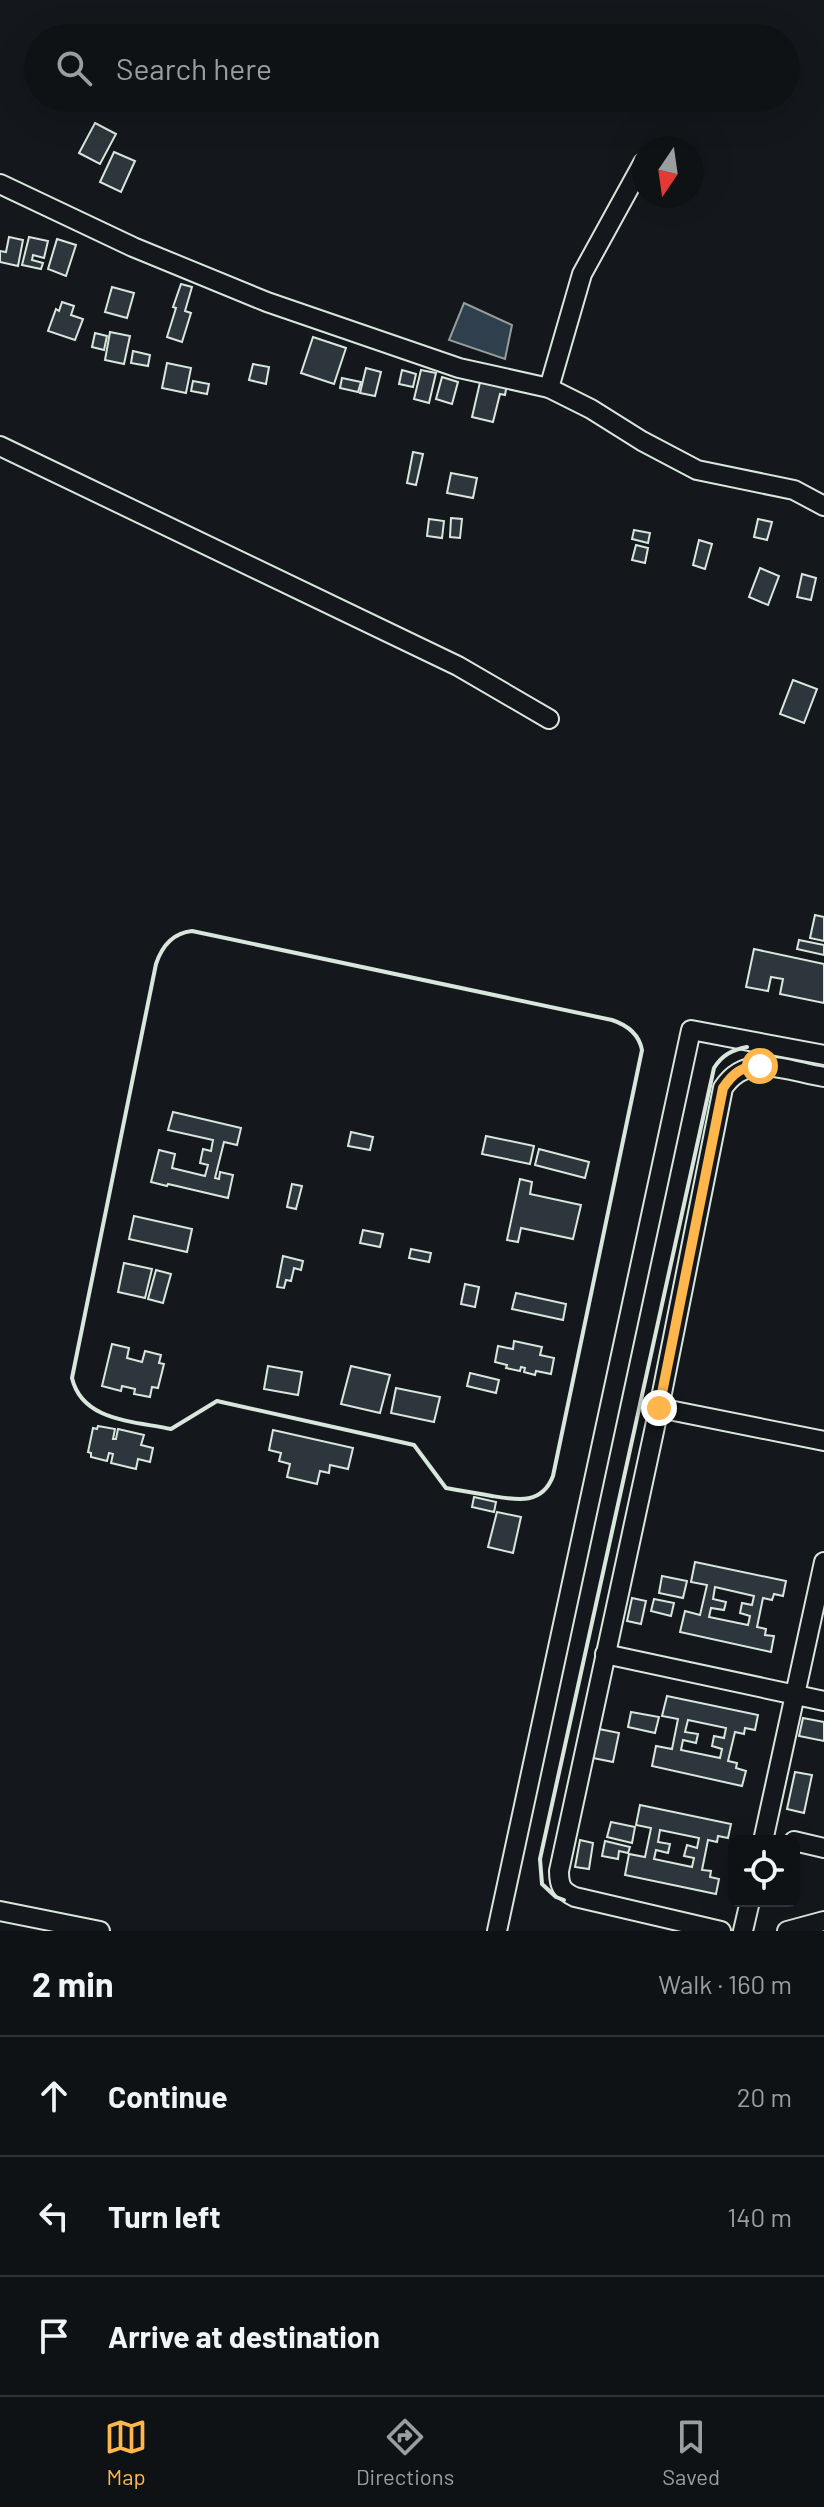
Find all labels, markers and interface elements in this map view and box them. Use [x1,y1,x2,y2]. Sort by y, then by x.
search box [24,24,800,112]
icon: search [52,46,96,90]
text: Search here [116,50,272,86]
north arrow [632,136,704,208]
route start [742,1048,778,1084]
route end [641,1390,677,1426]
map controls [728,1835,800,1907]
button: locate [728,1835,800,1907]
text: 2 min [32,1963,114,2004]
text: Walk · 160 m [658,1968,792,1999]
icon: ahead [32,2074,76,2118]
text: Continue [108,2078,228,2114]
text: 20 m [737,2081,792,2112]
icon: left [32,2194,76,2238]
text: Turn left [108,2198,221,2234]
text: 140 m [727,2201,792,2232]
icon: arrive [32,2314,76,2358]
text: Arrive at destination [108,2318,380,2354]
tab: Map [104,2415,148,2489]
tab: Directions [356,2415,454,2489]
tab: Saved [662,2415,720,2489]

